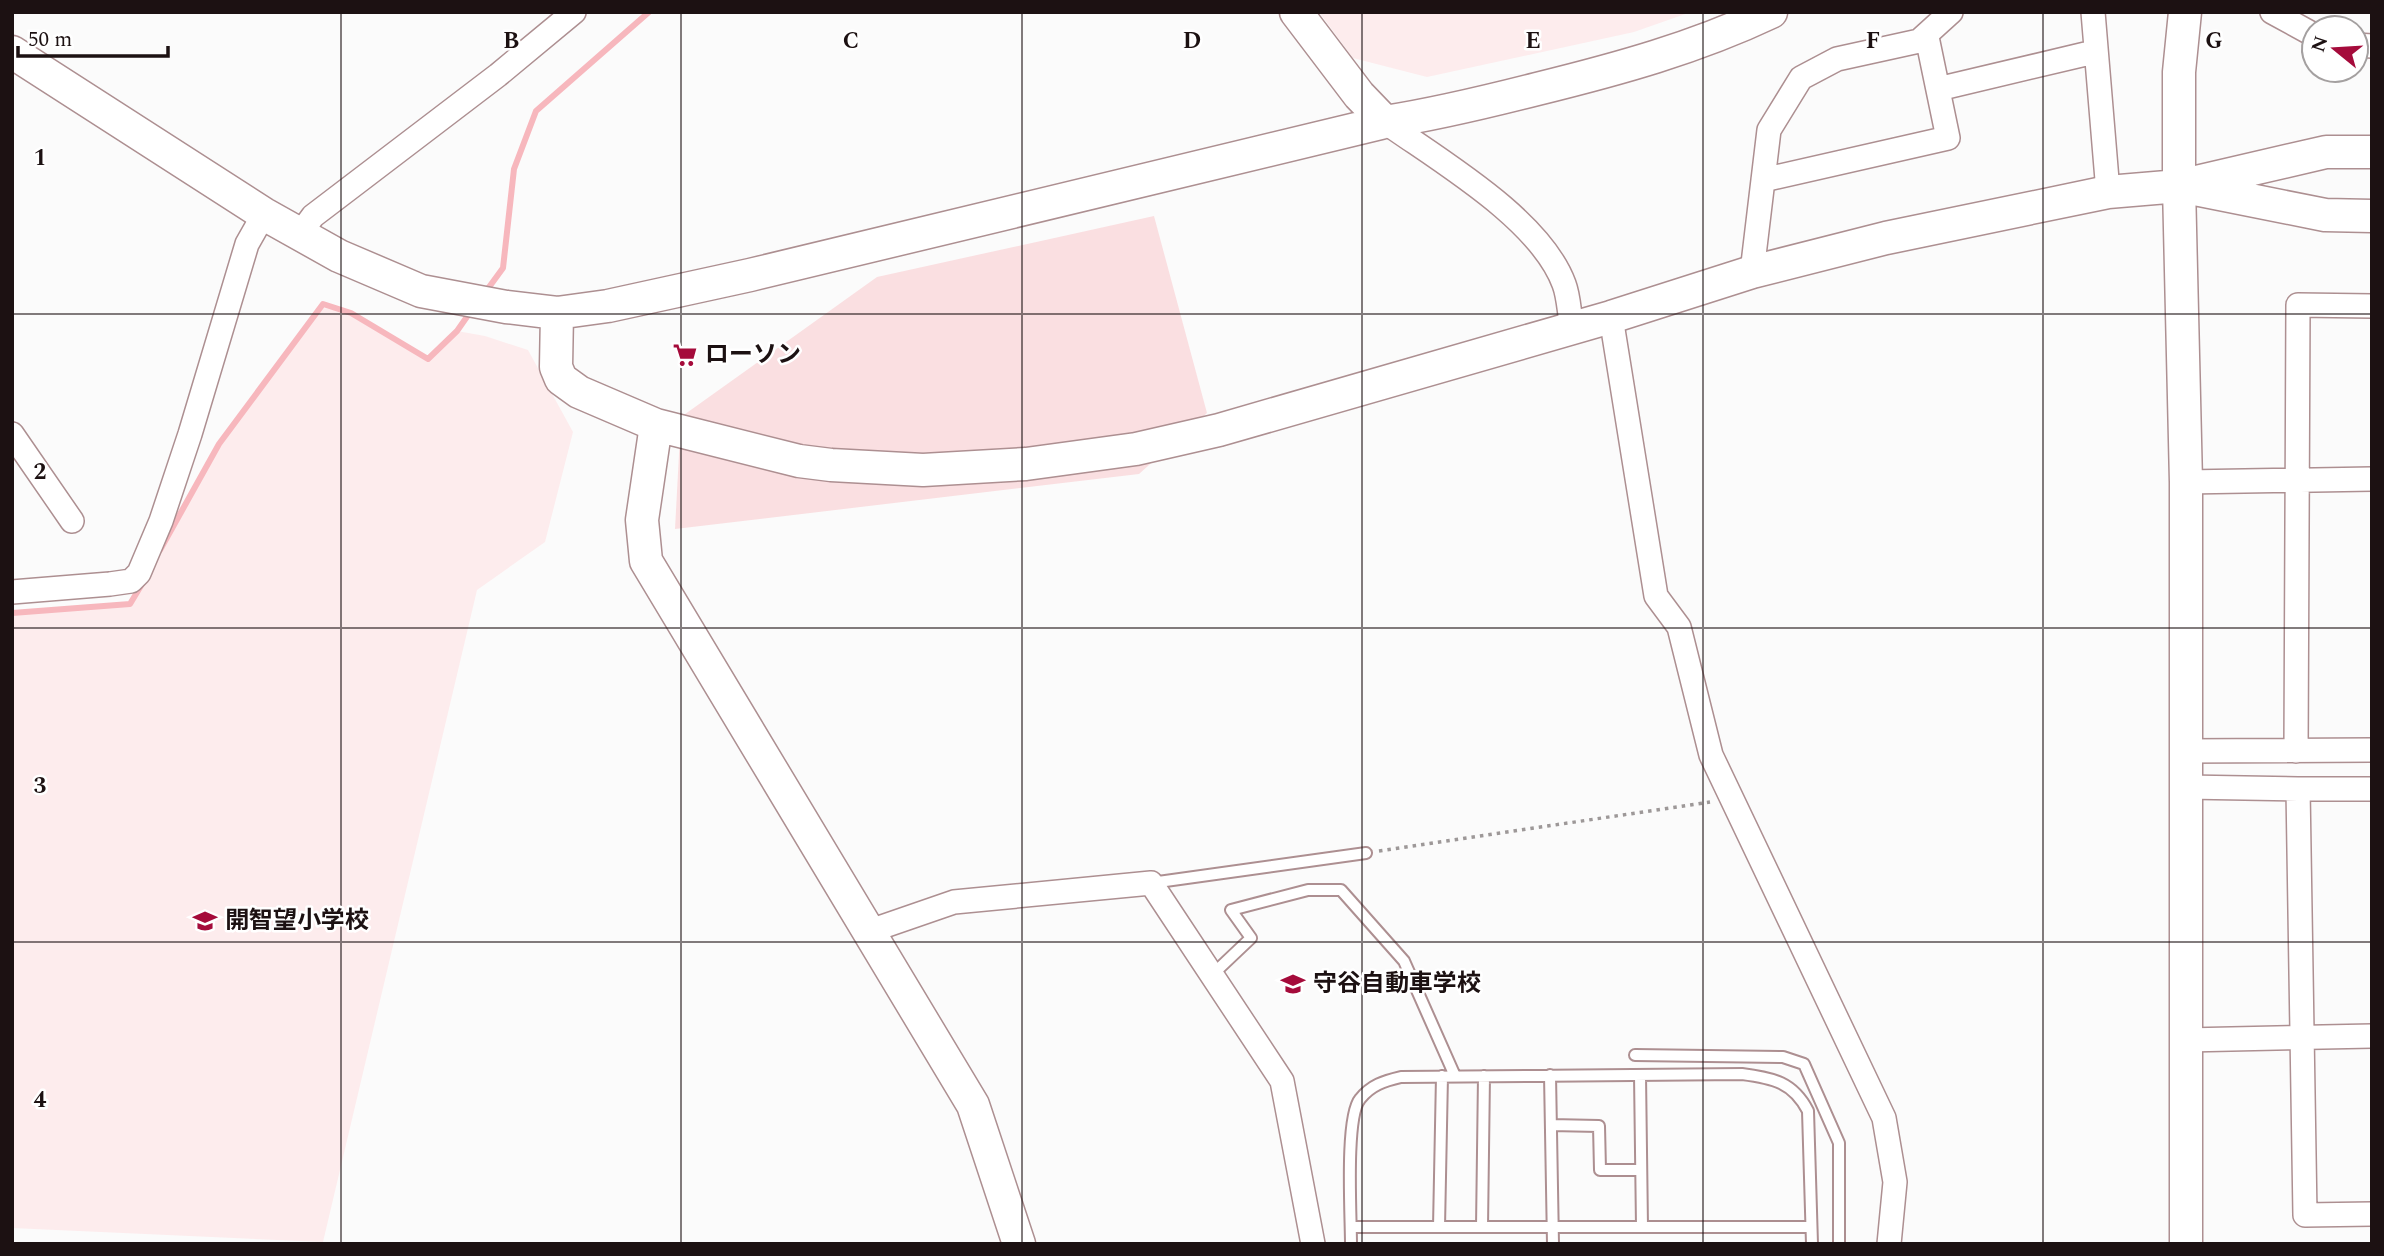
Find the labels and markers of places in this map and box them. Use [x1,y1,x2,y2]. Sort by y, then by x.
place label: ローソン [705,337,801,373]
supermarket icon: ローソン [671,341,699,369]
place label: 開智望小学校 [225,903,369,939]
school or university icon: 開智望小学校 [191,907,219,935]
place label: 守谷自動車学校 [1313,966,1481,1002]
school or university icon: 守谷自動車学校 [1279,970,1307,998]

